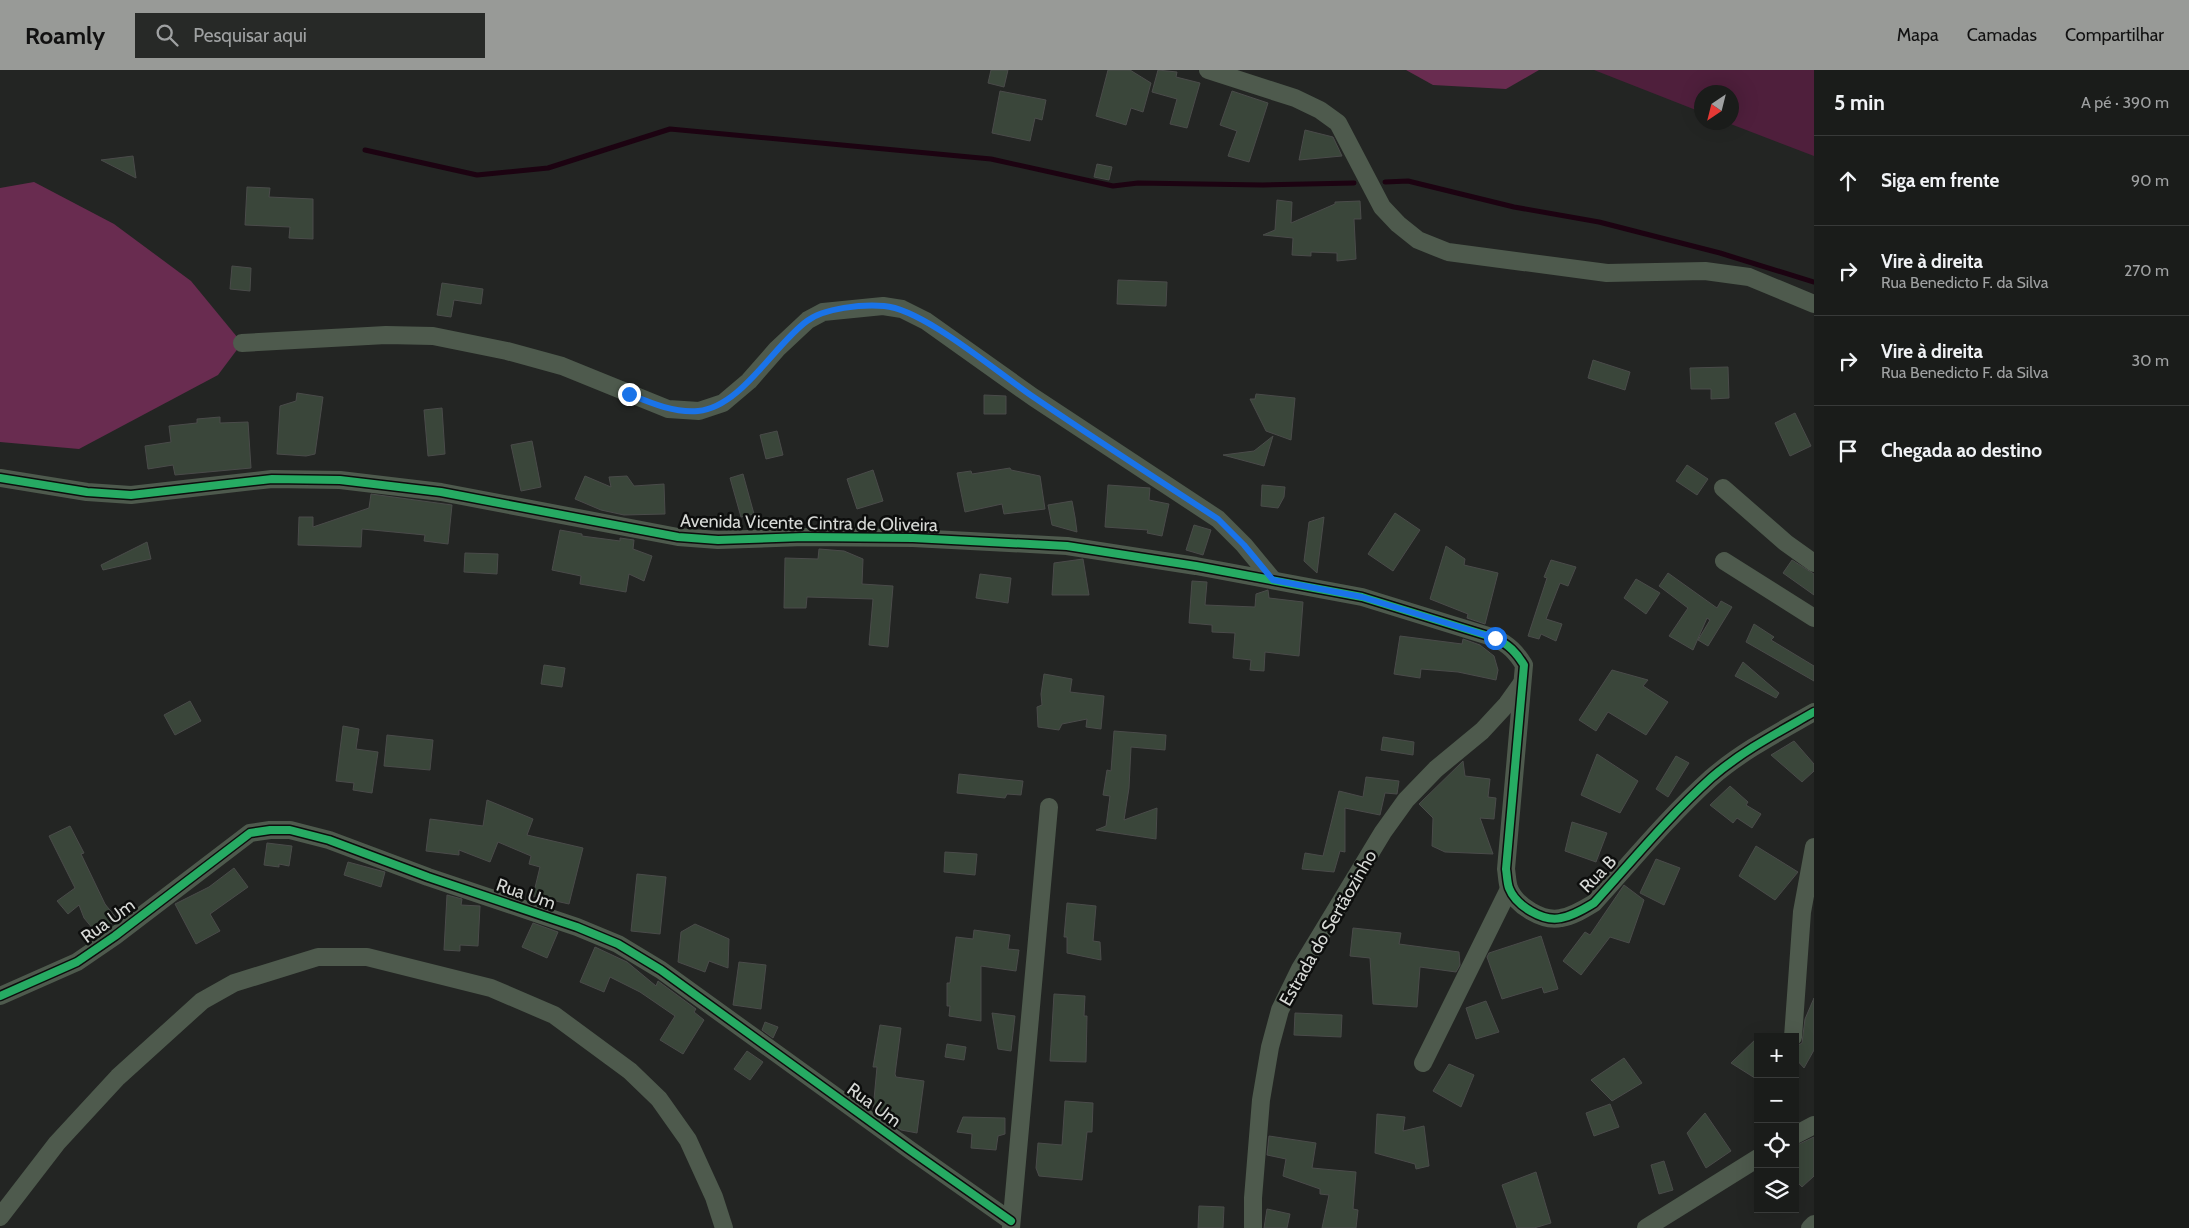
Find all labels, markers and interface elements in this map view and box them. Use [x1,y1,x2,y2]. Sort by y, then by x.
search box [135,13,485,58]
text: Roamly [25,21,105,50]
icon: search [153,21,181,49]
text: Pesquisar aqui [193,24,307,47]
text: Mapa [1897,24,1939,46]
text: Camadas [1967,24,2037,46]
text: Compartilhar [2065,24,2164,46]
north arrow [1694,85,1739,130]
text: 5 min [1834,90,1885,115]
text: A pé · 390 m [2081,93,2169,112]
icon: ahead [1834,167,1862,195]
text: Siga em frente [1881,169,1999,192]
text: 90 m [2131,171,2169,190]
text: Vire à direita [1881,250,1983,273]
icon: right [1834,257,1862,285]
text: 270 m [2124,261,2169,280]
text: Rua Benedicto F. da Silva [1881,273,2048,292]
text: Vire à direita [1881,340,1983,363]
icon: right [1834,347,1862,375]
text: 30 m [2132,351,2169,370]
text: Rua Benedicto F. da Silva [1881,363,2048,382]
route end [618,383,641,406]
icon: arrive [1834,437,1862,465]
text: Chegada ao destino [1881,439,2042,462]
street label: Avenida Vicente Cintra de Oliveira [680,510,938,536]
route start [1484,627,1507,650]
street label: Estrada do Sertãozinho [1274,846,1382,1010]
street label: Rua B [1575,851,1621,897]
street label: Rua Um [493,874,559,914]
street label: Rua Um [77,894,139,948]
map controls [1754,1033,1799,1213]
button: + [1754,1033,1799,1078]
street label: Rua Um [843,1078,905,1132]
button: − [1754,1078,1799,1123]
button: locate [1754,1123,1799,1168]
button: layers [1754,1168,1799,1213]

